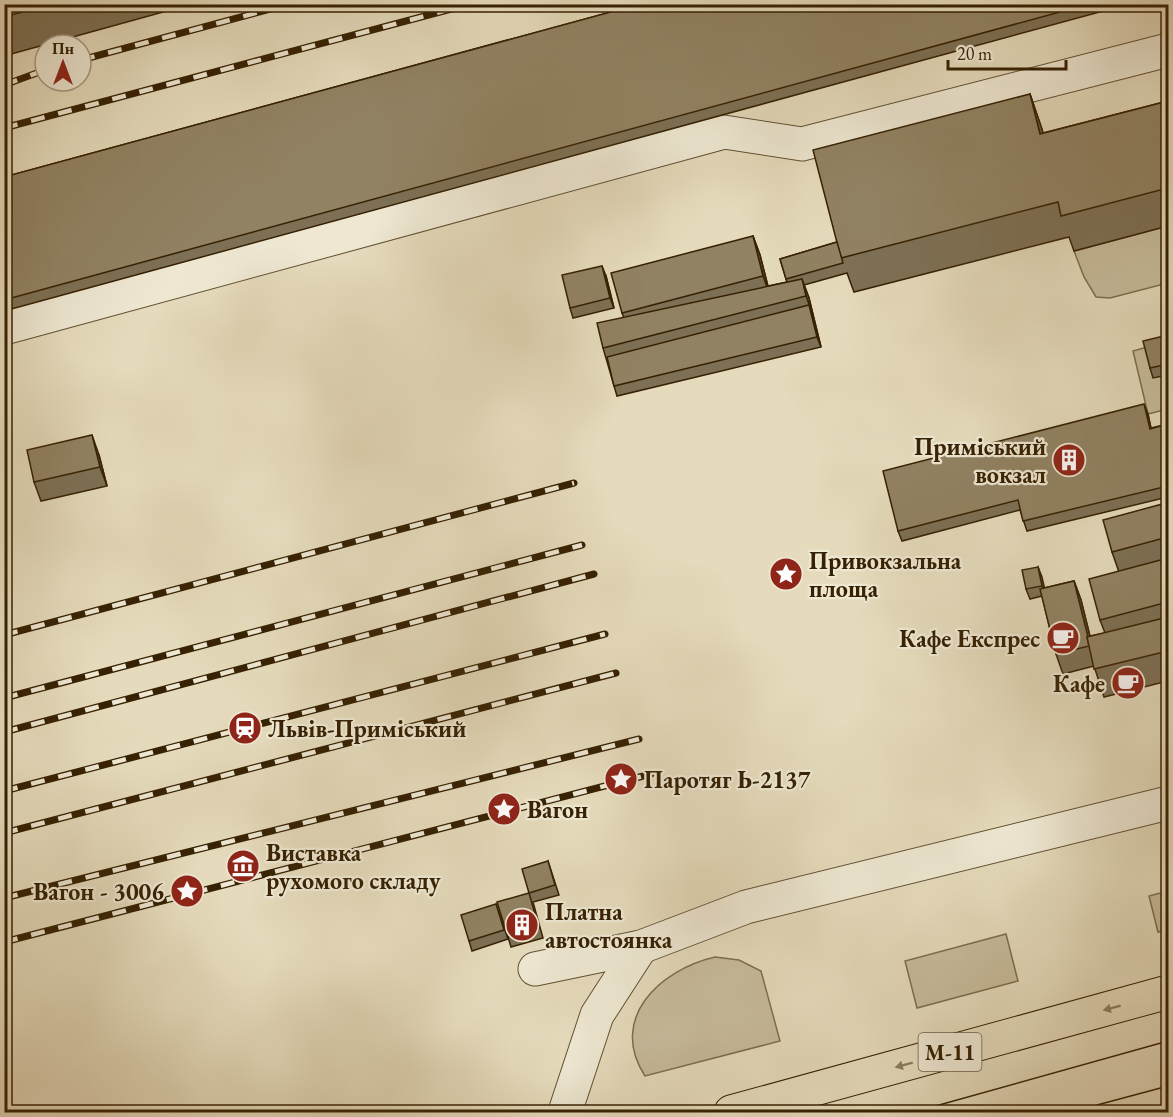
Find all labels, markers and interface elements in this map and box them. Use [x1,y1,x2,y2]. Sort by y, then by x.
north arrow [33,33,93,93]
scale bar [948,33,1066,71]
text: Пн [52,38,74,59]
text: 20 m [957,42,992,65]
place label: Приміський вокзал [914,431,1046,490]
building icon: Приміський вокзал [1051,442,1087,478]
place label: Привокзальна площа [809,545,962,604]
place icon: Привокзальна площа [768,556,804,592]
cafe icon: Кафе Експрес [1045,620,1081,656]
place label: Кафе Експрес [899,623,1040,654]
cafe icon: Кафе [1110,665,1146,701]
place label: Кафе [1053,668,1105,699]
station icon: Львів-Приміський [227,710,263,746]
place label: Львів-Приміський [268,713,466,744]
place icon: Паротяг Ь-2137 [603,761,639,797]
place label: Паротяг Ь-2137 [644,764,811,795]
place icon: Вагон [486,791,522,827]
place label: Вагон [527,794,588,825]
place label: Виставка рухомого складу [266,837,441,897]
museum icon: Виставка рухомого складу [225,848,261,884]
place icon: Вагон - 3006 [169,873,205,909]
place label: Вагон - 3006 [33,876,164,907]
place label: Платна автостоянка [545,896,673,955]
building icon: Платна автостоянка [504,907,540,943]
one-way arrow [1103,1003,1121,1013]
road number: М-11 [918,1033,982,1071]
one-way arrow [895,1061,913,1070]

